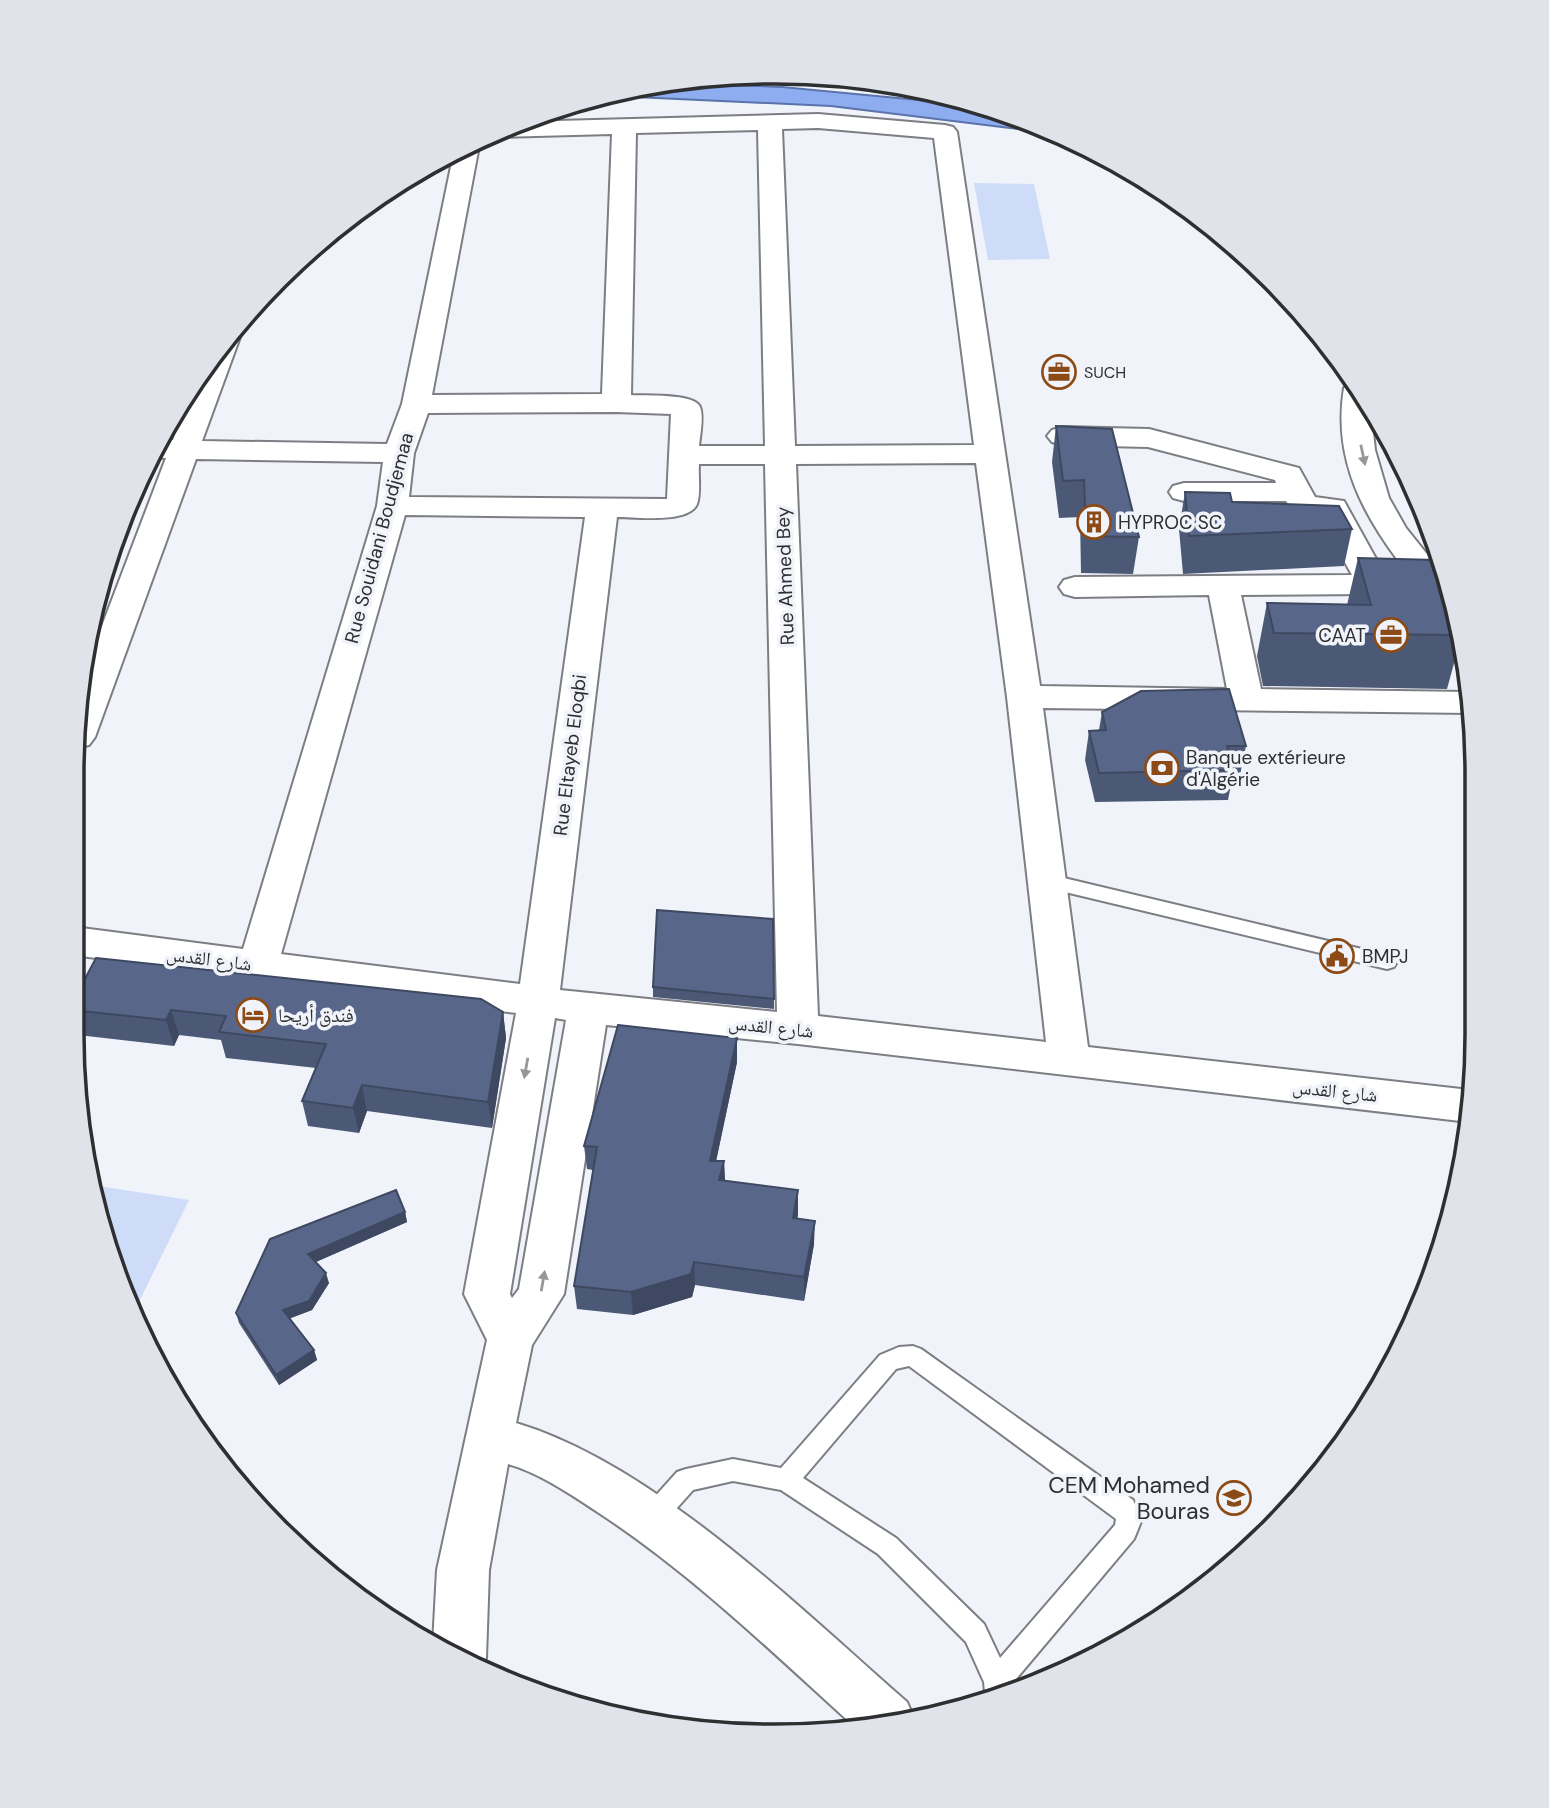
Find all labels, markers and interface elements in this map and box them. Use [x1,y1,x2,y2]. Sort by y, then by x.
office icon: SUCH [1040,353,1078,391]
place label: SUCH [1084,362,1126,383]
street label: Rue Souidani Boudjemaa [339,430,419,646]
one-way arrow [1357,444,1368,466]
building icon: HYPROC SC [1075,503,1113,541]
street label: Rue Ahmed Bey [770,506,800,646]
place label: HYPROC SC [1118,510,1222,535]
office icon: CAAT [1372,616,1410,654]
place label: CAAT [1318,623,1366,648]
street label: Rue Eltayeb Eloqbi [548,673,592,837]
place label: Banque extérieure d'Algérie [1186,745,1346,792]
bank icon: Banque extérieure d'Algérie [1143,749,1181,787]
public building icon: BMPJ [1318,937,1356,975]
street label: شارع القدس [165,941,253,977]
place label: BMPJ [1362,944,1409,969]
hotel icon: فندق أريحا [234,996,272,1034]
place label: فندق أريحا [278,1003,354,1028]
street label: شارع القدس [727,1010,815,1044]
one-way arrow [520,1058,531,1080]
street label: شارع القدس [1291,1074,1379,1108]
one-way arrow [538,1270,549,1292]
place label: CEM Mohamed Bouras [1048,1470,1210,1526]
school or university icon: CEM Mohamed Bouras [1215,1479,1253,1517]

